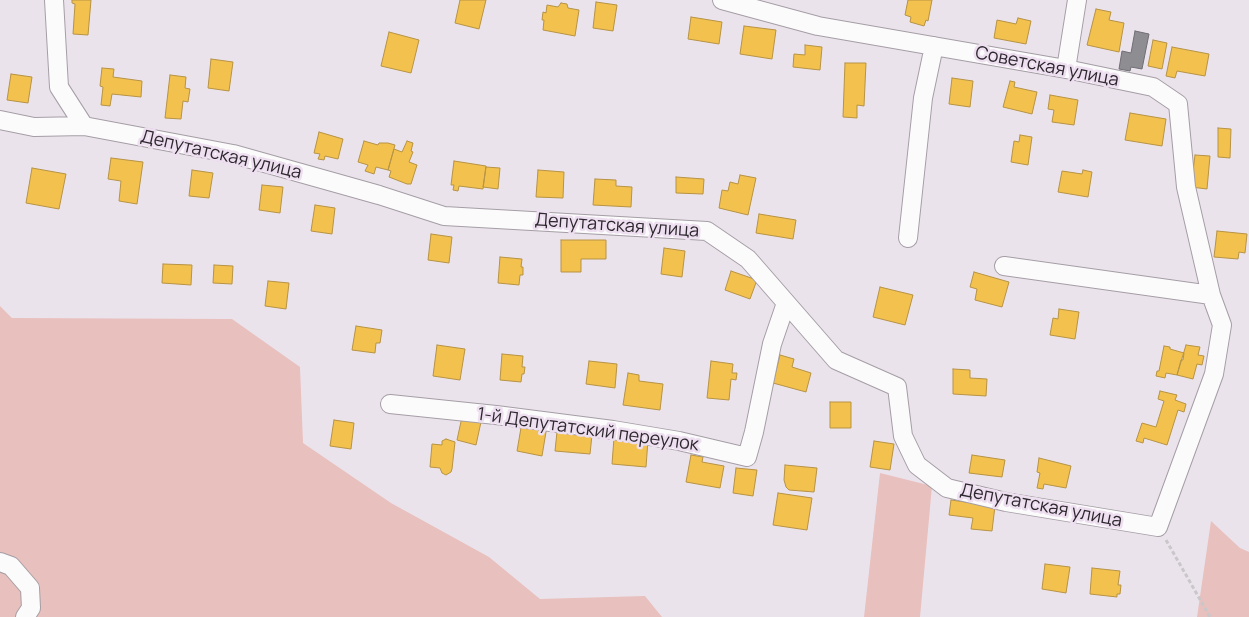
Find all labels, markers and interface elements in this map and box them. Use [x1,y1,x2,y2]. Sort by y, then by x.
street label: Советская улица [973,42,1121,92]
street label: Депутатская улица [138,126,304,184]
street label: Депутатская улица [534,209,700,243]
street label: 1-й Депутатский переулок [476,404,700,456]
street label: Депутатская улица [958,480,1124,532]

